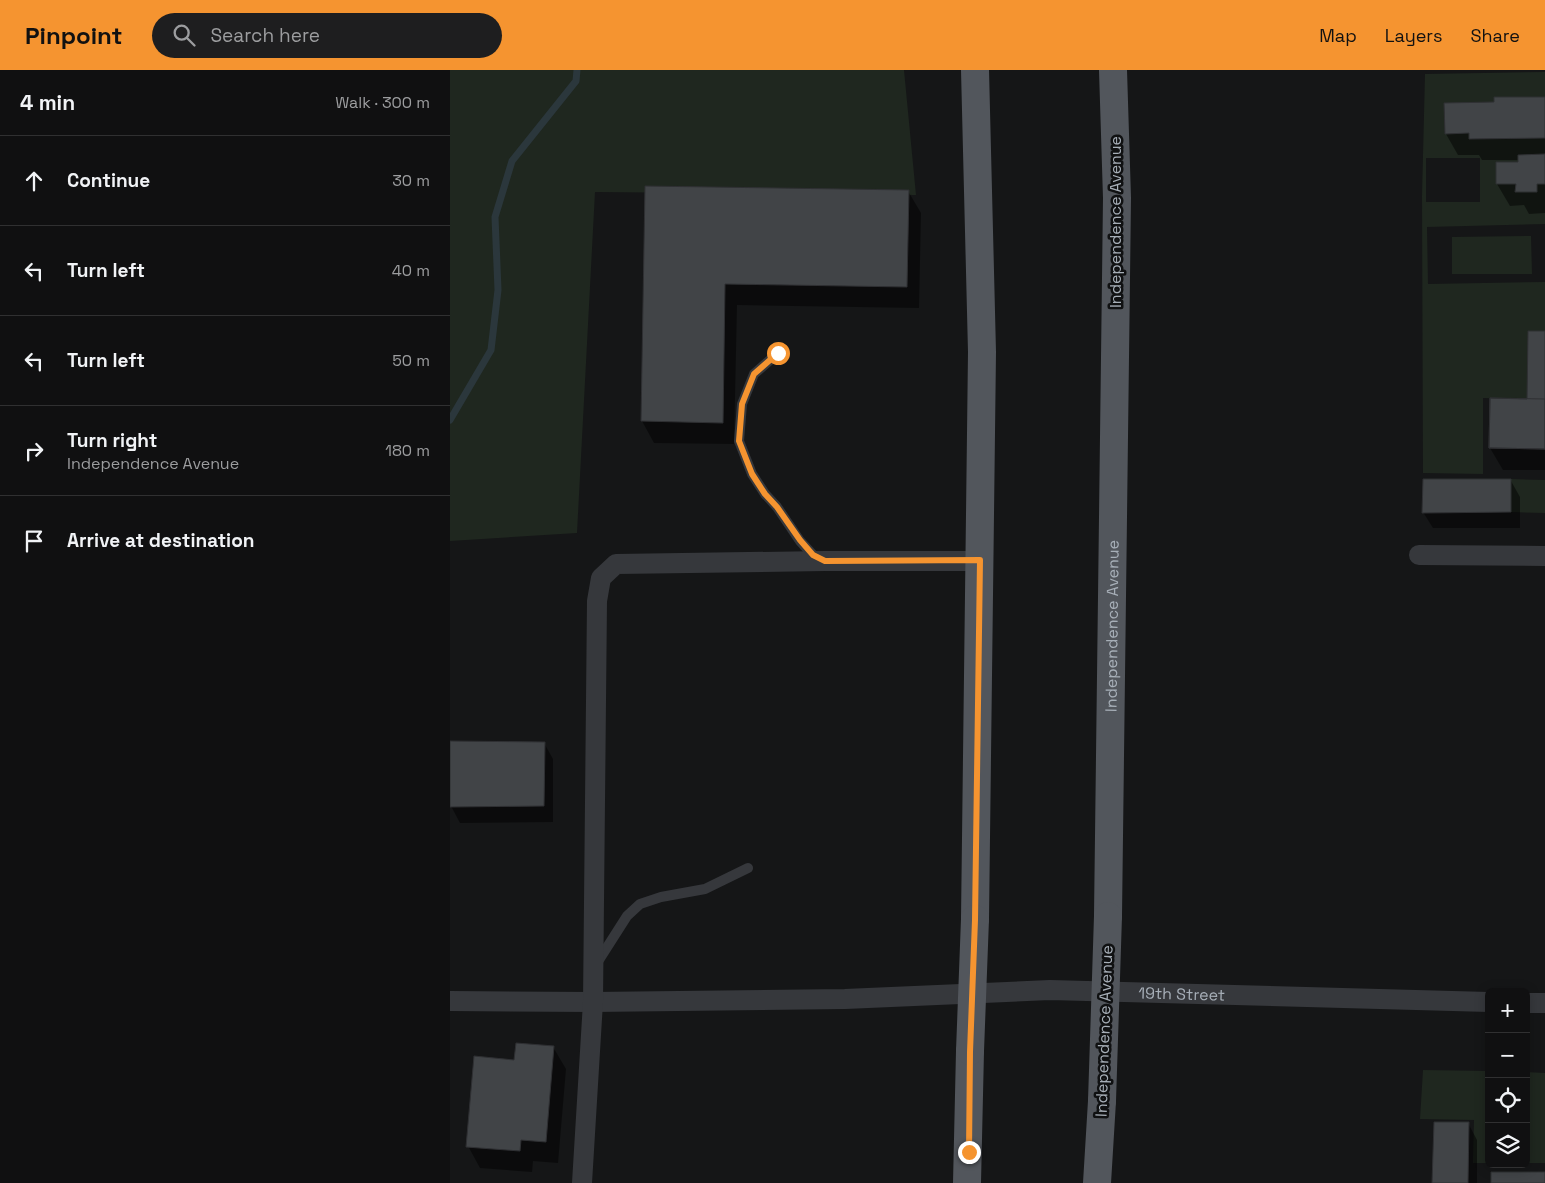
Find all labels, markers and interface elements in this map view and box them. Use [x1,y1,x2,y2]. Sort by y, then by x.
search box [152,13,502,58]
text: Pinpoint [25,20,122,51]
icon: search [170,21,198,49]
text: Search here [210,23,320,48]
text: Map [1319,24,1357,47]
text: Layers [1385,24,1442,47]
text: Share [1470,24,1520,47]
text: 4 min [20,89,75,116]
text: Walk · 300 m [335,92,430,113]
street label: Independence Avenue [1105,136,1126,308]
icon: ahead [20,167,48,195]
text: Continue [67,168,150,193]
text: 30 m [392,170,430,191]
icon: left [20,257,48,285]
text: Turn left [67,258,145,283]
text: 40 m [392,260,430,281]
route start [767,342,790,365]
icon: left [20,347,48,375]
text: Turn left [67,348,145,373]
text: 50 m [392,350,430,371]
text: Turn right [67,428,157,453]
icon: right [20,437,48,465]
text: 180 m [385,440,430,461]
text: Independence Avenue [67,453,239,474]
icon: arrive [20,527,48,555]
text: Arrive at destination [67,528,255,553]
street label: Independence Avenue [1100,540,1123,712]
street label: Independence Avenue [1091,945,1117,1117]
street label: 19th Street [1138,982,1225,1005]
map controls [1485,988,1530,1168]
button: + [1485,988,1530,1033]
button: − [1485,1033,1530,1078]
button: locate [1485,1078,1530,1123]
button: layers [1485,1123,1530,1168]
route end [958,1141,981,1164]

